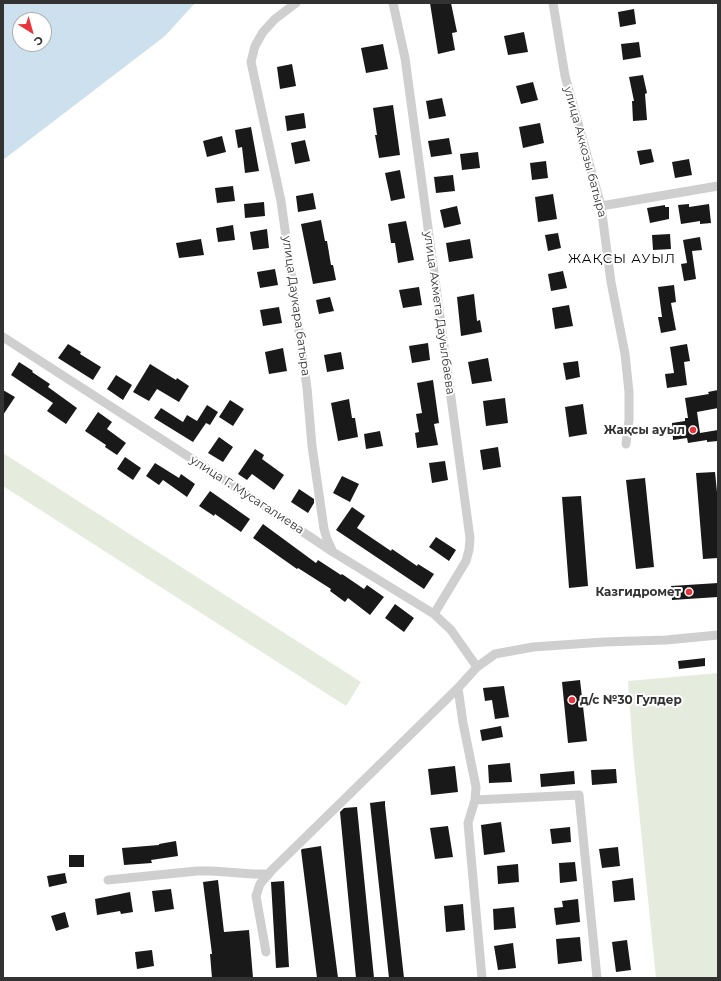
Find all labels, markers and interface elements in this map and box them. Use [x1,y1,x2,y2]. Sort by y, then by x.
north arrow [12,12,52,52]
text: С [31,33,46,49]
street label: улица Аккозы батыра [561,85,609,219]
street label: улица Ахмета Дауылбаева [420,230,458,396]
street label: улица Даукара батыра [279,235,313,377]
district label: ЖАҚСЫ АУЫЛ [568,251,676,267]
place label: Жақсы ауыл [604,423,685,437]
marker: Жақсы ауыл [688,425,698,435]
street label: улица Г. Мусагалиева [187,453,307,537]
place label: Казгидромет [595,585,681,599]
marker: Казгидромет [684,587,694,597]
place label: д/с №30 Гулдер [580,693,682,707]
marker: д/с №30 Гулдер [567,695,577,705]

